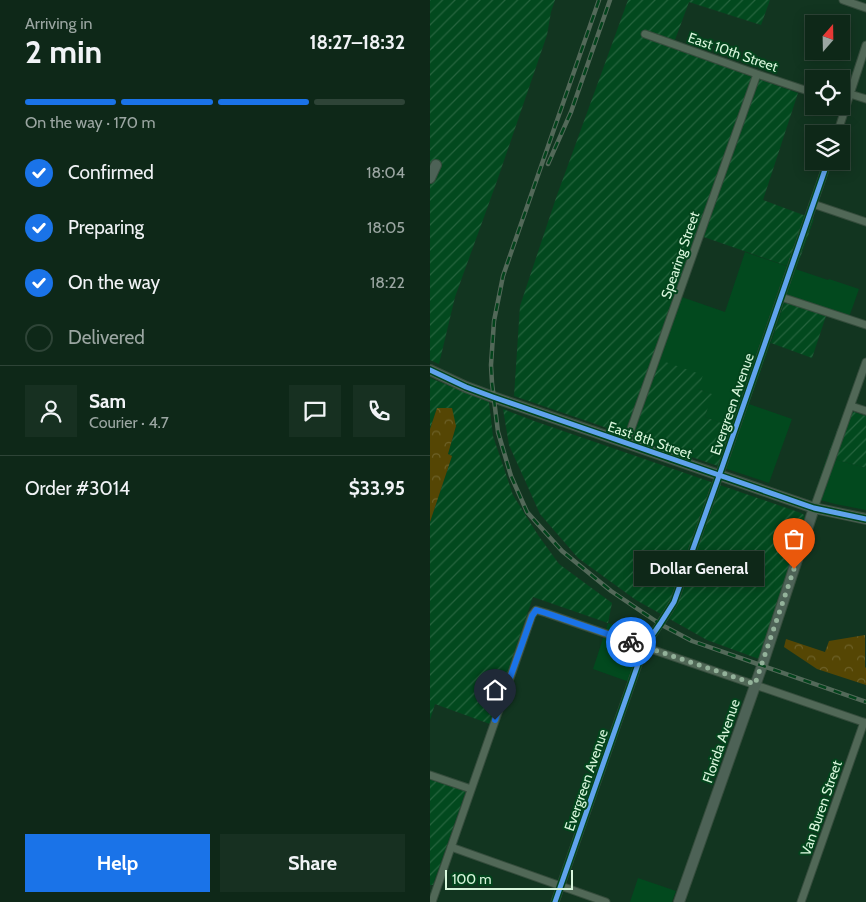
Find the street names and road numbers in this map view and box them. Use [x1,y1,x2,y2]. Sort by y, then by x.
street label: East 10th Street [686,28,781,76]
street label: Spearing Street [657,209,703,301]
street label: Evergreen Avenue [706,351,758,457]
street label: East 8th Street [605,417,695,463]
street label: Florida Avenue [698,697,744,785]
street label: Evergreen Avenue [560,727,612,833]
street label: Van Buren Street [796,758,846,858]

